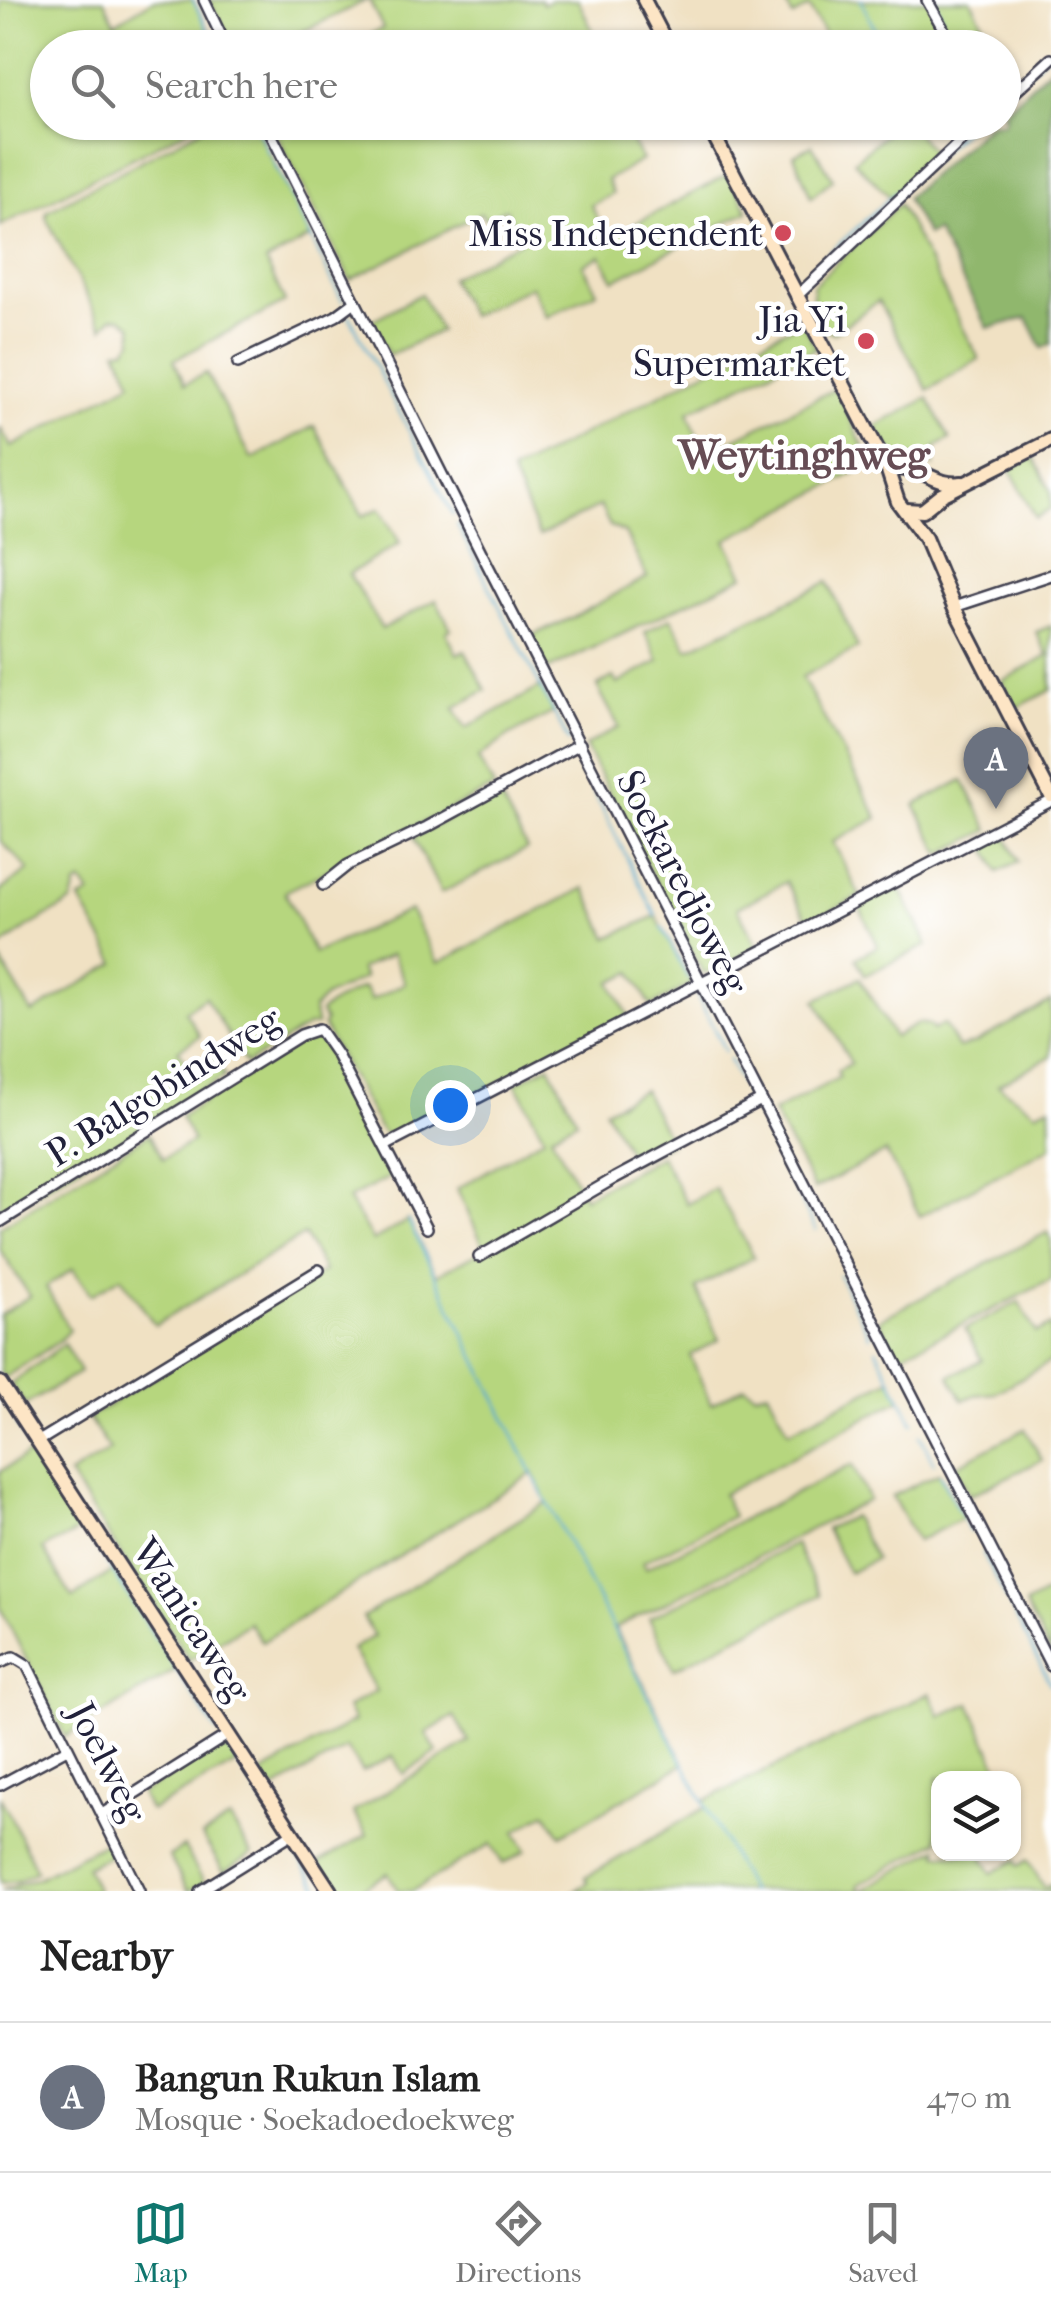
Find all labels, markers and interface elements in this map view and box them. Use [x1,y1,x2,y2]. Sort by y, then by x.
search box [30,30,1021,140]
icon: search [65,58,120,113]
text: Search here [145,63,338,108]
place label: Miss Independent [468,211,763,256]
marker: Miss Independent [772,222,794,244]
place label: Jia Yi Supermarket [633,297,846,386]
marker: Jia Yi Supermarket [855,330,877,352]
district label: Weytinghweg [676,431,931,480]
pin: A [964,726,1028,809]
street label: Soekaredjoweg [607,763,758,1002]
street label: P. Balgobindweg [38,996,289,1176]
your location [425,1080,476,1131]
street label: Wanicaweg [122,1529,261,1711]
street label: Joelweg [57,1692,157,1830]
map controls [931,1771,1021,1861]
button: layers [931,1771,1021,1861]
text: Nearby [40,1932,172,1981]
text: Bangun Rukun Islam [135,2056,480,2101]
text: A [62,2079,83,2116]
text: 470 m [927,2079,1011,2116]
text: Mosque · Soekadoedoekweg [135,2101,514,2138]
tab: Map [133,2196,188,2289]
tab: Directions [455,2196,581,2289]
tab: Saved [848,2196,918,2289]

